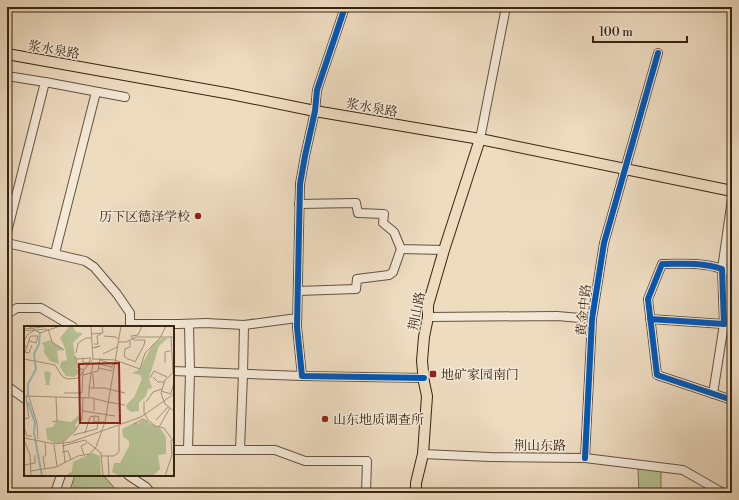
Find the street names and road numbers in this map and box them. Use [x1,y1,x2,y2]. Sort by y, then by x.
street label: 浆水泉路 [27,38,81,62]
street label: 浆水泉路 [345,96,399,120]
street label: 黄金中路 [573,283,595,337]
street label: 荆山路 [405,291,429,332]
street label: 荆山东路 [514,438,566,454]

